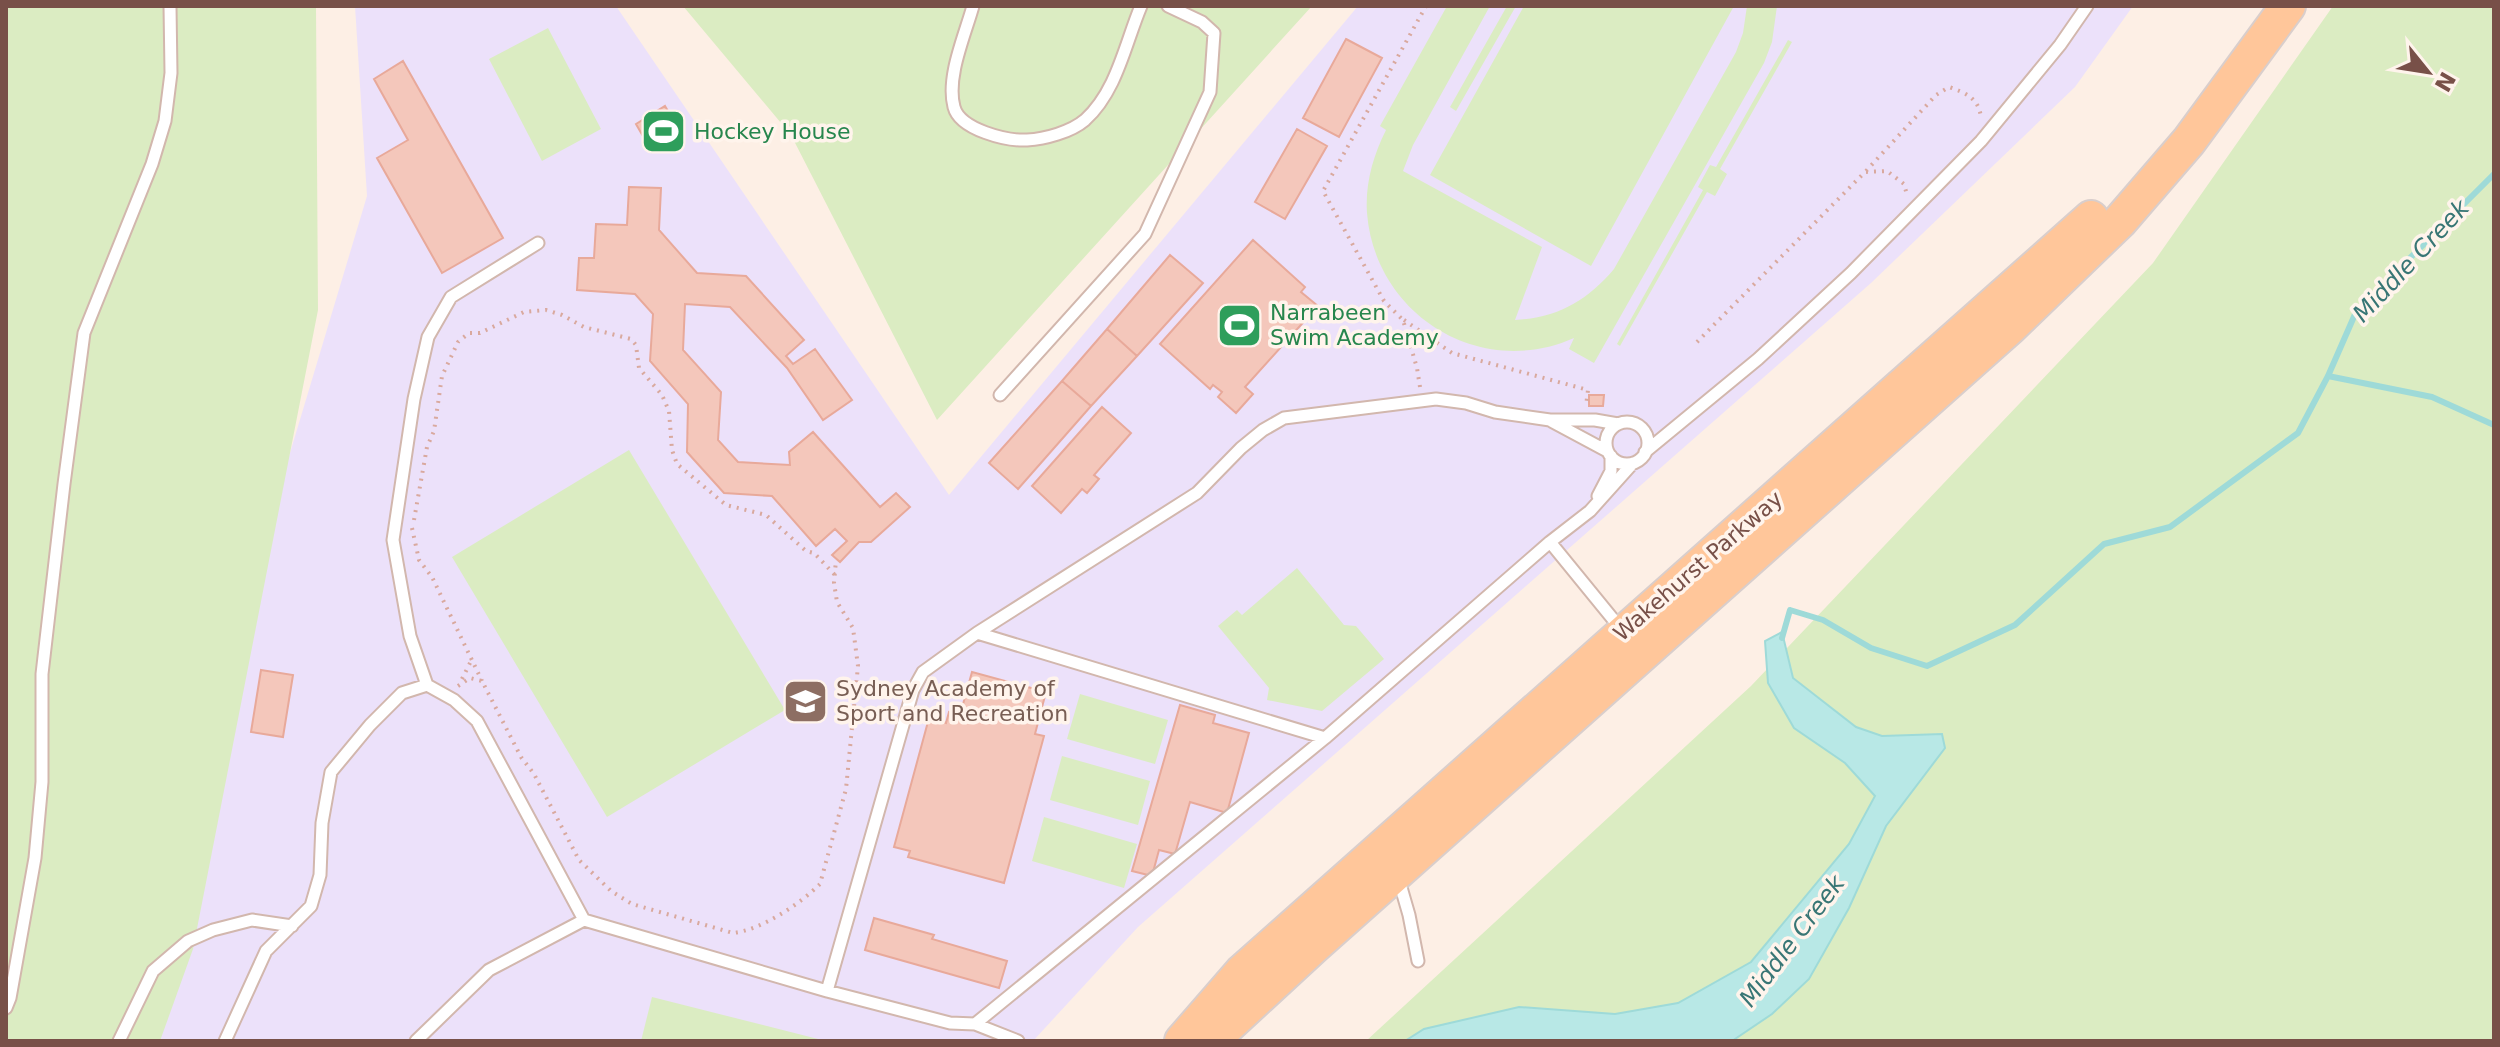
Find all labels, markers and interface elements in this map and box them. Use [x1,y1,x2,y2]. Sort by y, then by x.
north arrow [2388,32,2468,112]
text: N [2429,68,2460,96]
sports icon: Hockey House [639,107,687,155]
place label: Hockey House [694,119,851,144]
water label: Middle Creek [2347,193,2476,328]
place label: Narrabeen Swim Academy [1270,300,1439,350]
sports icon: Narrabeen Swim Academy [1215,301,1263,349]
street label: Wakehurst Parkway [1609,486,1787,646]
place label: Sydney Academy of Sport and Recreation [836,676,1068,726]
school or university icon: Sydney Academy of Sport and Recreation [781,677,829,725]
water label: Middle Creek [1734,869,1851,1012]

